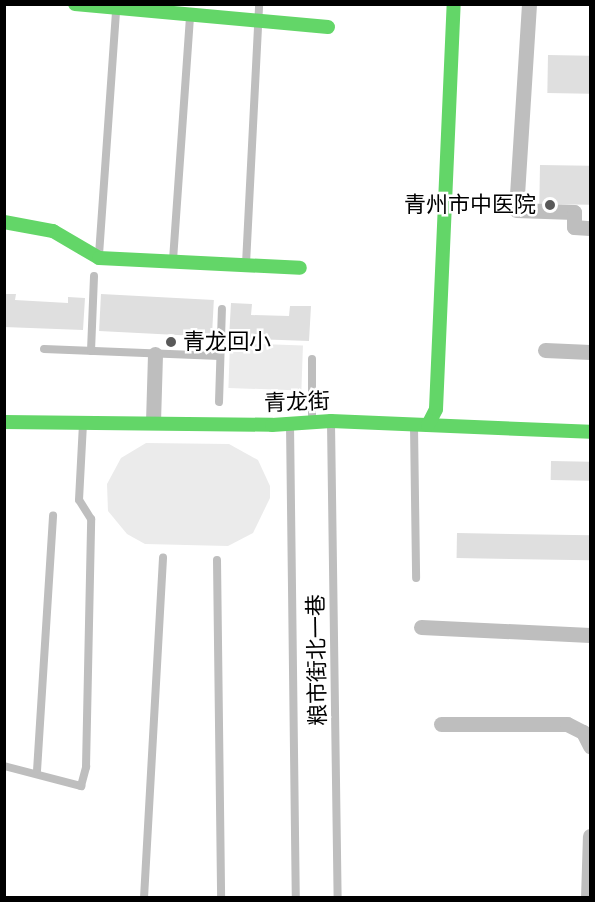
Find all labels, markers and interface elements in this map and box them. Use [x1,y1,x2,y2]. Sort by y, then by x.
place label: 青州市中医院 [404,192,536,218]
marker: 青州市中医院 [541,196,559,214]
place label: 青龙回小 [183,329,271,355]
marker: 青龙回小 [164,335,178,349]
street label: 青龙街 [264,388,330,416]
street label: 粮市街北一巷 [303,594,331,726]

